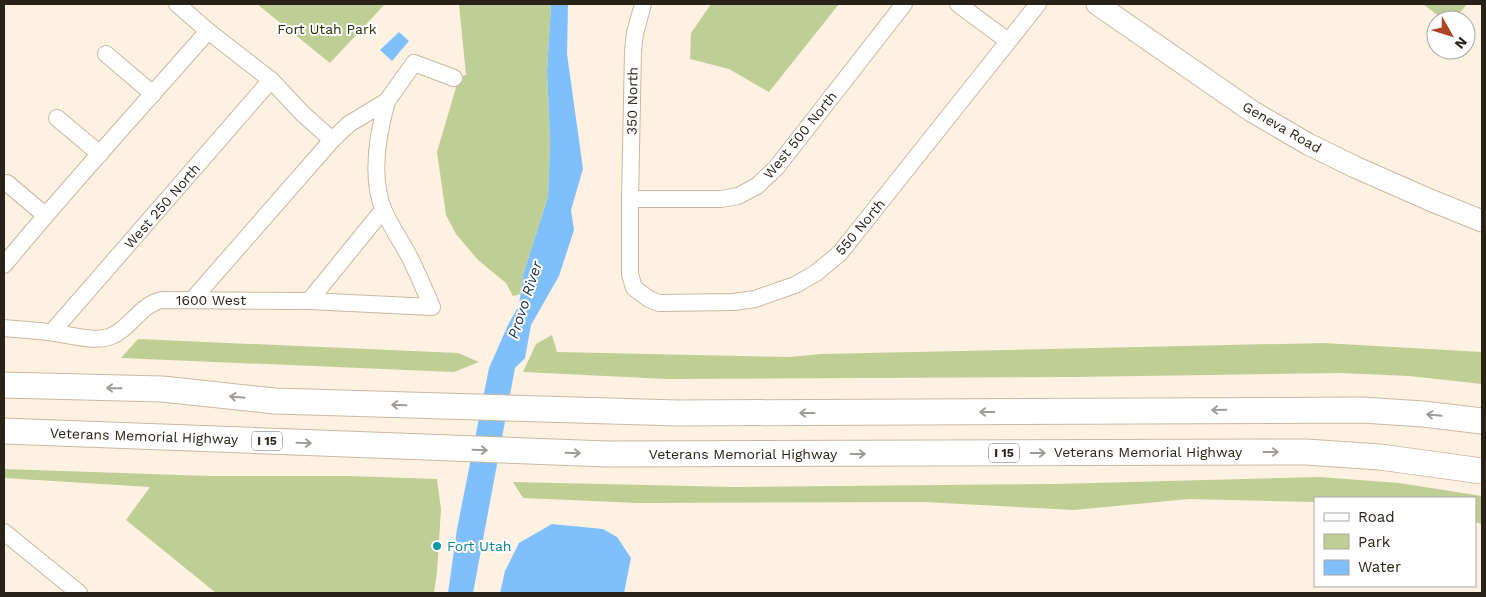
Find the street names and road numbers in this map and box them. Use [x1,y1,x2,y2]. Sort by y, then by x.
street label: 350 North [623,67,641,135]
street label: West 500 North [760,88,840,182]
street label: Geneva Road [1240,98,1324,156]
street label: West 250 North [121,160,203,252]
street label: 550 North [832,196,888,258]
street label: 1600 West [176,292,246,308]
street label: Veterans Memorial Highway [50,425,239,447]
road number: I 15 [252,432,282,451]
road number: I 15 [989,443,1019,462]
street label: Veterans Memorial Highway [1054,444,1243,460]
street label: Veterans Memorial Highway [649,446,838,462]

